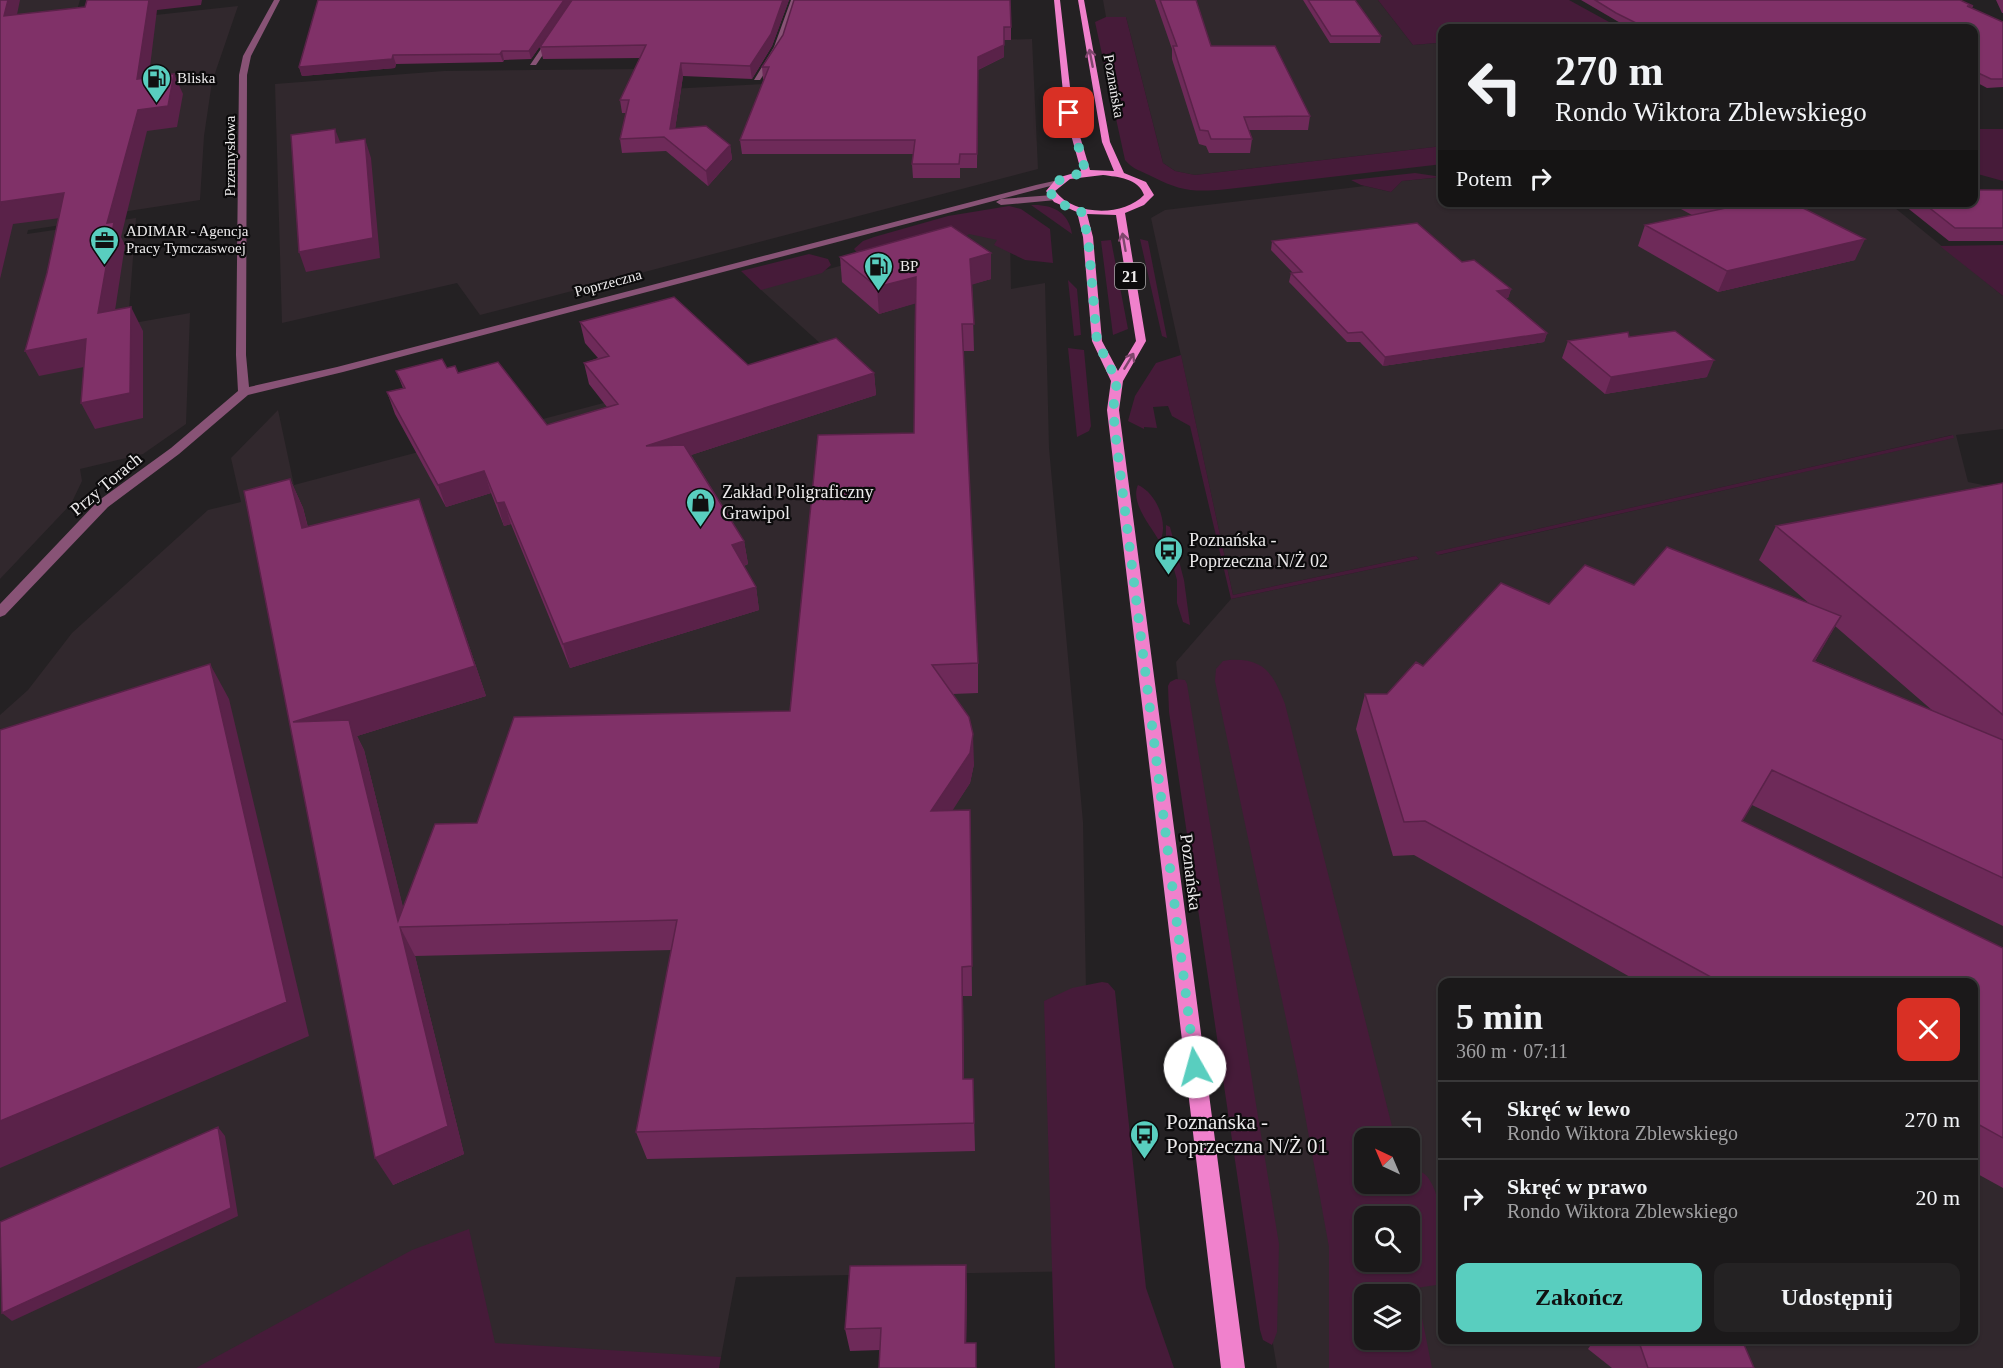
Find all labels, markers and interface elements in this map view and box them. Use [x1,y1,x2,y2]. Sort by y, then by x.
one-way arrow [1085,48,1096,68]
icon: left [1456,48,1534,126]
text: 270 m [1555,48,1664,94]
street label: Poznańska [1101,53,1128,119]
fuel station icon: Bliska [140,62,172,104]
place label: Bliska [177,70,216,86]
pin [1043,87,1094,138]
icon: arrive [1052,96,1085,129]
text: Rondo Wiktora Zblewskiego [1555,97,1867,127]
street label: Przemysłowa [222,115,238,196]
icon: right [1524,162,1557,195]
text: Potem [1456,166,1512,191]
place label: ADIMAR - Agencja Pracy Tymczaswoej [126,223,249,256]
office icon: ADIMAR - Agencja Pracy Tymczaswoej [89,224,121,266]
one-way arrow [1118,233,1129,253]
fuel station icon: BP [863,250,895,292]
place label: BP [900,258,918,274]
road number: 21 [1115,263,1145,289]
street label: Poprzeczna [573,266,644,300]
one-way arrow [1124,353,1136,370]
street label: Przy Torach [66,448,146,520]
place label: Zakład Poligraficzny Grawipol [722,482,873,523]
shop icon: Zakład Poligraficzny Grawipol [685,486,717,528]
place label: Poznańska - Poprzeczna N/Ż 02 [1189,530,1328,571]
bus stop icon: Poznańska - Poprzeczna N/Ż 02 [1152,534,1184,576]
street label: Poznańska [1176,833,1206,911]
text: 5 min [1456,997,1543,1037]
button: close [1897,998,1960,1061]
position arrow [1163,1035,1227,1099]
text: 360 m · 07:11 [1456,1040,1568,1062]
text: Skręć w lewo [1507,1096,1630,1121]
icon: left [1456,1104,1489,1137]
text: 270 m [1904,1107,1960,1132]
place label: Poznańska - Poprzeczna N/Ż 01 [1166,1110,1328,1158]
bus stop icon: Poznańska - Poprzeczna N/Ż 01 [1129,1118,1161,1160]
text: Rondo Wiktora Zblewskiego [1507,1122,1738,1144]
north arrow [1354,1128,1420,1194]
map controls [1354,1128,1420,1350]
text: Skręć w prawo [1507,1174,1648,1199]
icon: right [1456,1182,1489,1215]
text: 20 m [1915,1185,1960,1210]
text: Rondo Wiktora Zblewskiego [1507,1200,1738,1222]
button: search [1354,1206,1420,1272]
button: Zakończ [1456,1263,1702,1332]
button: Udostępnij [1714,1263,1960,1332]
button: layers [1354,1284,1420,1350]

